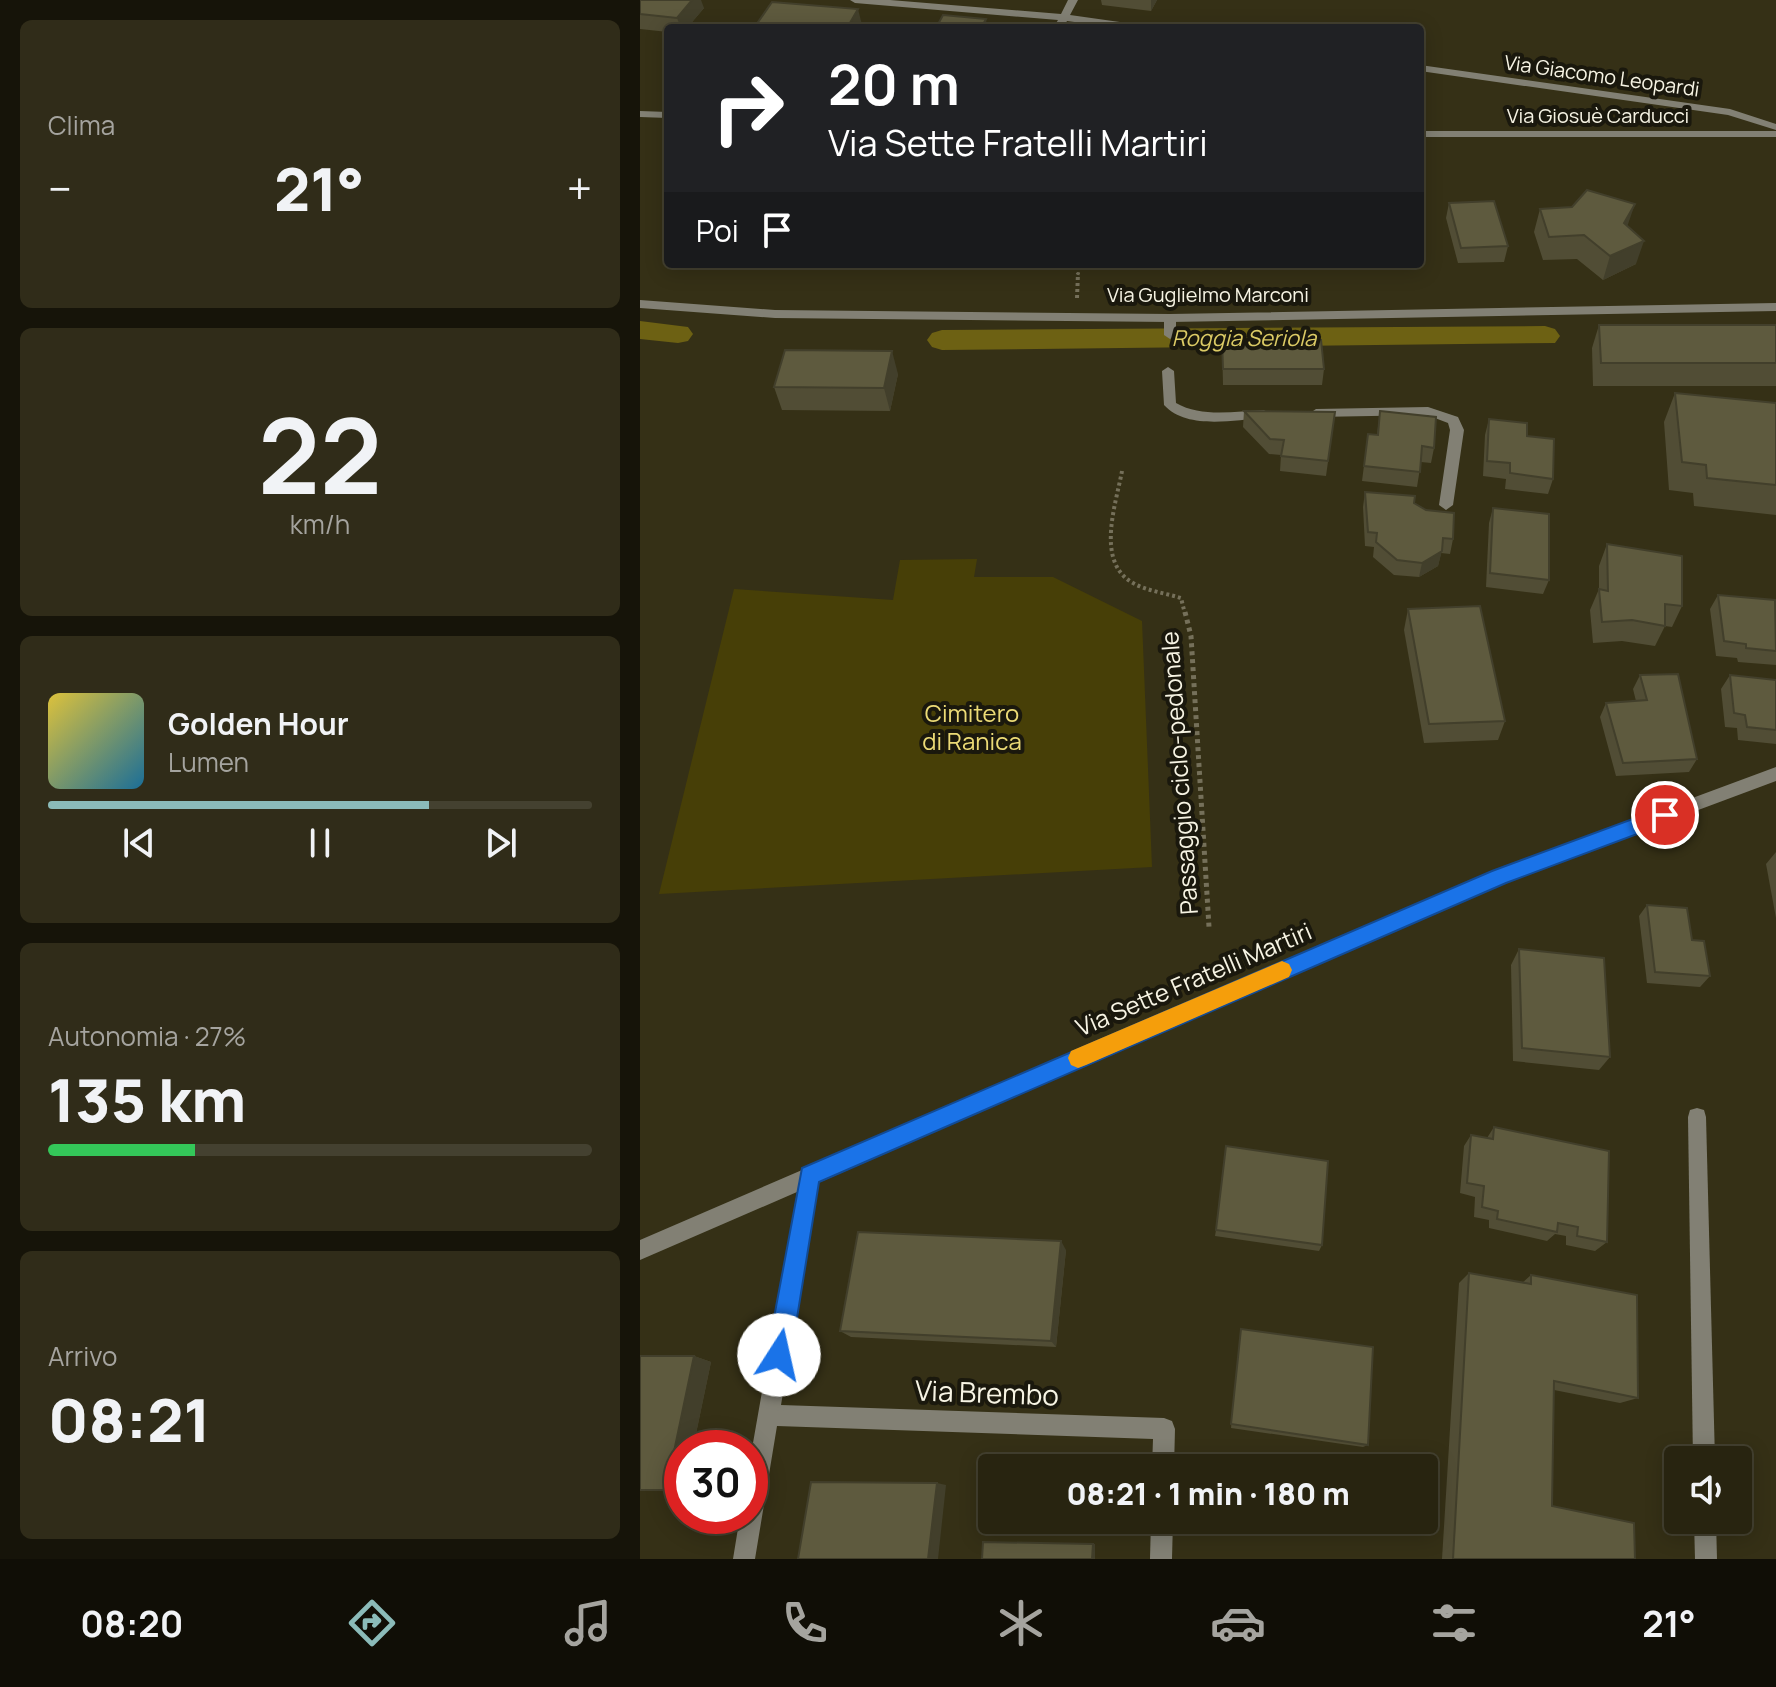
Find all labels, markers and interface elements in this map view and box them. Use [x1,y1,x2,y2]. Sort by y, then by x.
text: 20 m [828,45,960,122]
street label: Via Giacomo Leopardi [1503,48,1701,103]
icon: right [696,56,800,160]
street label: Via Giosuè Carducci [1507,102,1689,129]
text: Clima [48,107,115,143]
text: Via Sette Fratelli Martiri [828,118,1208,167]
text: 21° [274,147,364,229]
text: − [48,158,72,218]
text: + [567,158,592,218]
icon: arrive [755,208,799,252]
text: Poi [696,210,739,251]
street label: Via Guglielmo Marconi [1107,281,1309,308]
water label: Roggia Seriola [1172,323,1318,353]
text: 22 [258,383,382,525]
text: km/h [290,506,350,542]
street label: Passaggio ciclo-pedonale [1152,630,1205,916]
park label: Cimitero di Ranica [922,696,1022,757]
text: Golden Hour [168,703,349,744]
text: Lumen [168,744,249,780]
pin [1631,781,1699,849]
icon: arrive [1643,793,1687,837]
icon: previous [117,821,161,865]
icon: pause [298,821,342,865]
icon: next [479,821,523,865]
street label: Via Sette Fratelli Martiri [1070,914,1316,1043]
text: Autonomia · 27% [48,1018,246,1054]
text: 135 km [48,1058,246,1140]
position arrow [737,1313,821,1397]
text: Arrivo [48,1338,117,1374]
street label: Via Brembo [914,1371,1060,1413]
text: 08:21 [48,1378,211,1460]
speed limit sign: 30 [664,1430,768,1534]
map controls [1664,1446,1752,1534]
button: sound [1664,1446,1752,1534]
text: 08:21 · 1 min · 180 m [1066,1473,1350,1514]
icon: directions [344,1595,400,1651]
icon: music [560,1595,616,1651]
icon: phone [777,1595,833,1651]
icon: climate [993,1595,1049,1651]
icon: car [1210,1595,1266,1651]
icon: filters [1426,1595,1482,1651]
text: 08:20 [80,1599,183,1648]
text: 21° [1642,1599,1696,1648]

